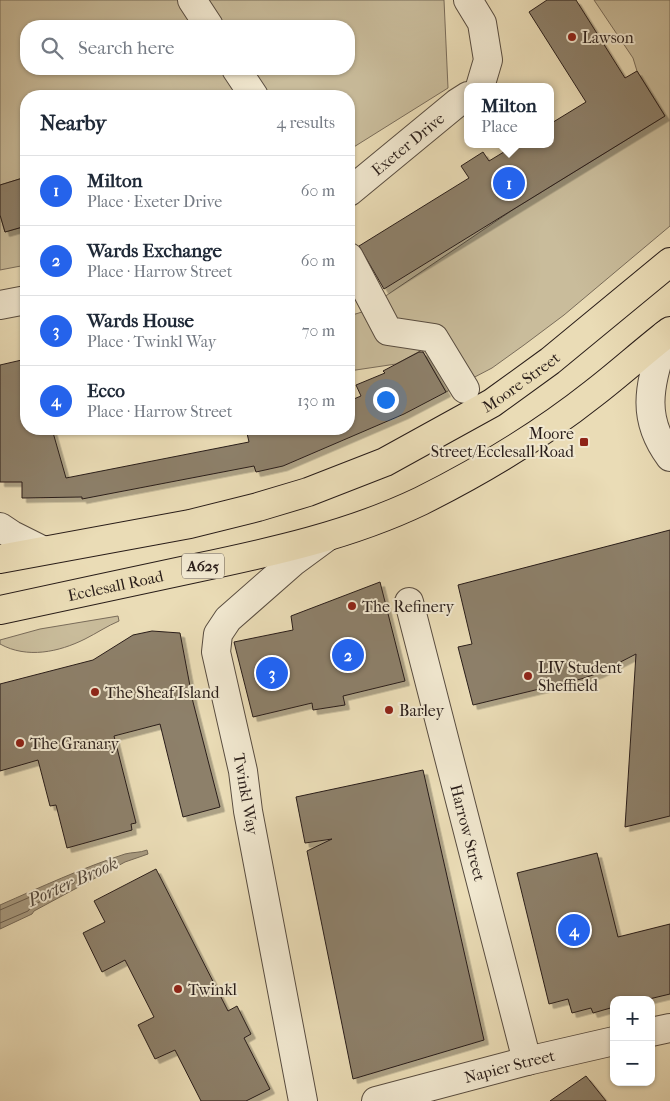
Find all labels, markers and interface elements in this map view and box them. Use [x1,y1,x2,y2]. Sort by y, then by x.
search box [20,20,355,75]
place label: Lawson [582,28,635,47]
marker: Lawson [566,31,578,43]
icon: search [38,34,66,62]
text: Search here [78,37,174,59]
popup [464,83,554,148]
text: Milton [481,95,537,117]
street label: Exeter Drive [367,108,448,179]
text: Nearby [40,111,106,135]
text: 4 results [277,113,335,132]
text: Place [481,117,518,136]
pin: 1 [493,164,525,202]
text: Milton [87,170,142,192]
text: 1 [53,181,59,200]
text: 60 m [301,181,335,200]
text: Place · Exeter Drive [87,192,222,211]
text: Wards Exchange [87,240,222,262]
text: 2 [52,251,60,270]
text: 60 m [301,251,335,270]
text: Place · Harrow Street [87,262,232,281]
text: Wards House [87,310,194,332]
text: 3 [53,321,59,340]
text: 70 m [302,321,335,340]
text: Place · Twinkl Way [87,332,216,351]
street label: Moore Street [479,347,564,416]
text: Ecco [87,380,125,402]
your location [373,387,399,413]
text: 4 [51,391,61,410]
text: 130 m [297,391,335,410]
text: Place · Harrow Street [87,402,232,421]
place label: Moore Street/Ecclesall Road [431,424,574,461]
marker: Moore Street/Ecclesall Road [578,436,590,448]
road number: A625 [182,554,224,578]
street label: Ecclesall Road [66,566,165,605]
place label: The Refinery [362,597,455,616]
marker: The Refinery [346,600,358,612]
pin: 2 [332,636,364,674]
pin: 3 [256,654,288,692]
place label: LIV Student Sheffield [538,658,623,695]
marker: LIV Student Sheffield [522,670,534,682]
place label: The Sheaf Island [105,683,220,702]
marker: The Sheaf Island [89,686,101,698]
place label: Barley [399,701,444,720]
marker: Barley [383,704,395,716]
place label: The Granary [30,734,119,753]
marker: The Granary [14,737,26,749]
street label: Twinkl Way [229,752,263,837]
street label: Harrow Street [447,782,490,883]
water label: Porter Brook [24,853,121,912]
pin: 4 [558,911,590,949]
place label: Twinkl [188,980,238,999]
marker: Twinkl [172,983,184,995]
map controls [610,996,655,1086]
button: + [610,996,655,1041]
button: − [610,1041,655,1086]
street label: Napier Street [462,1045,557,1087]

